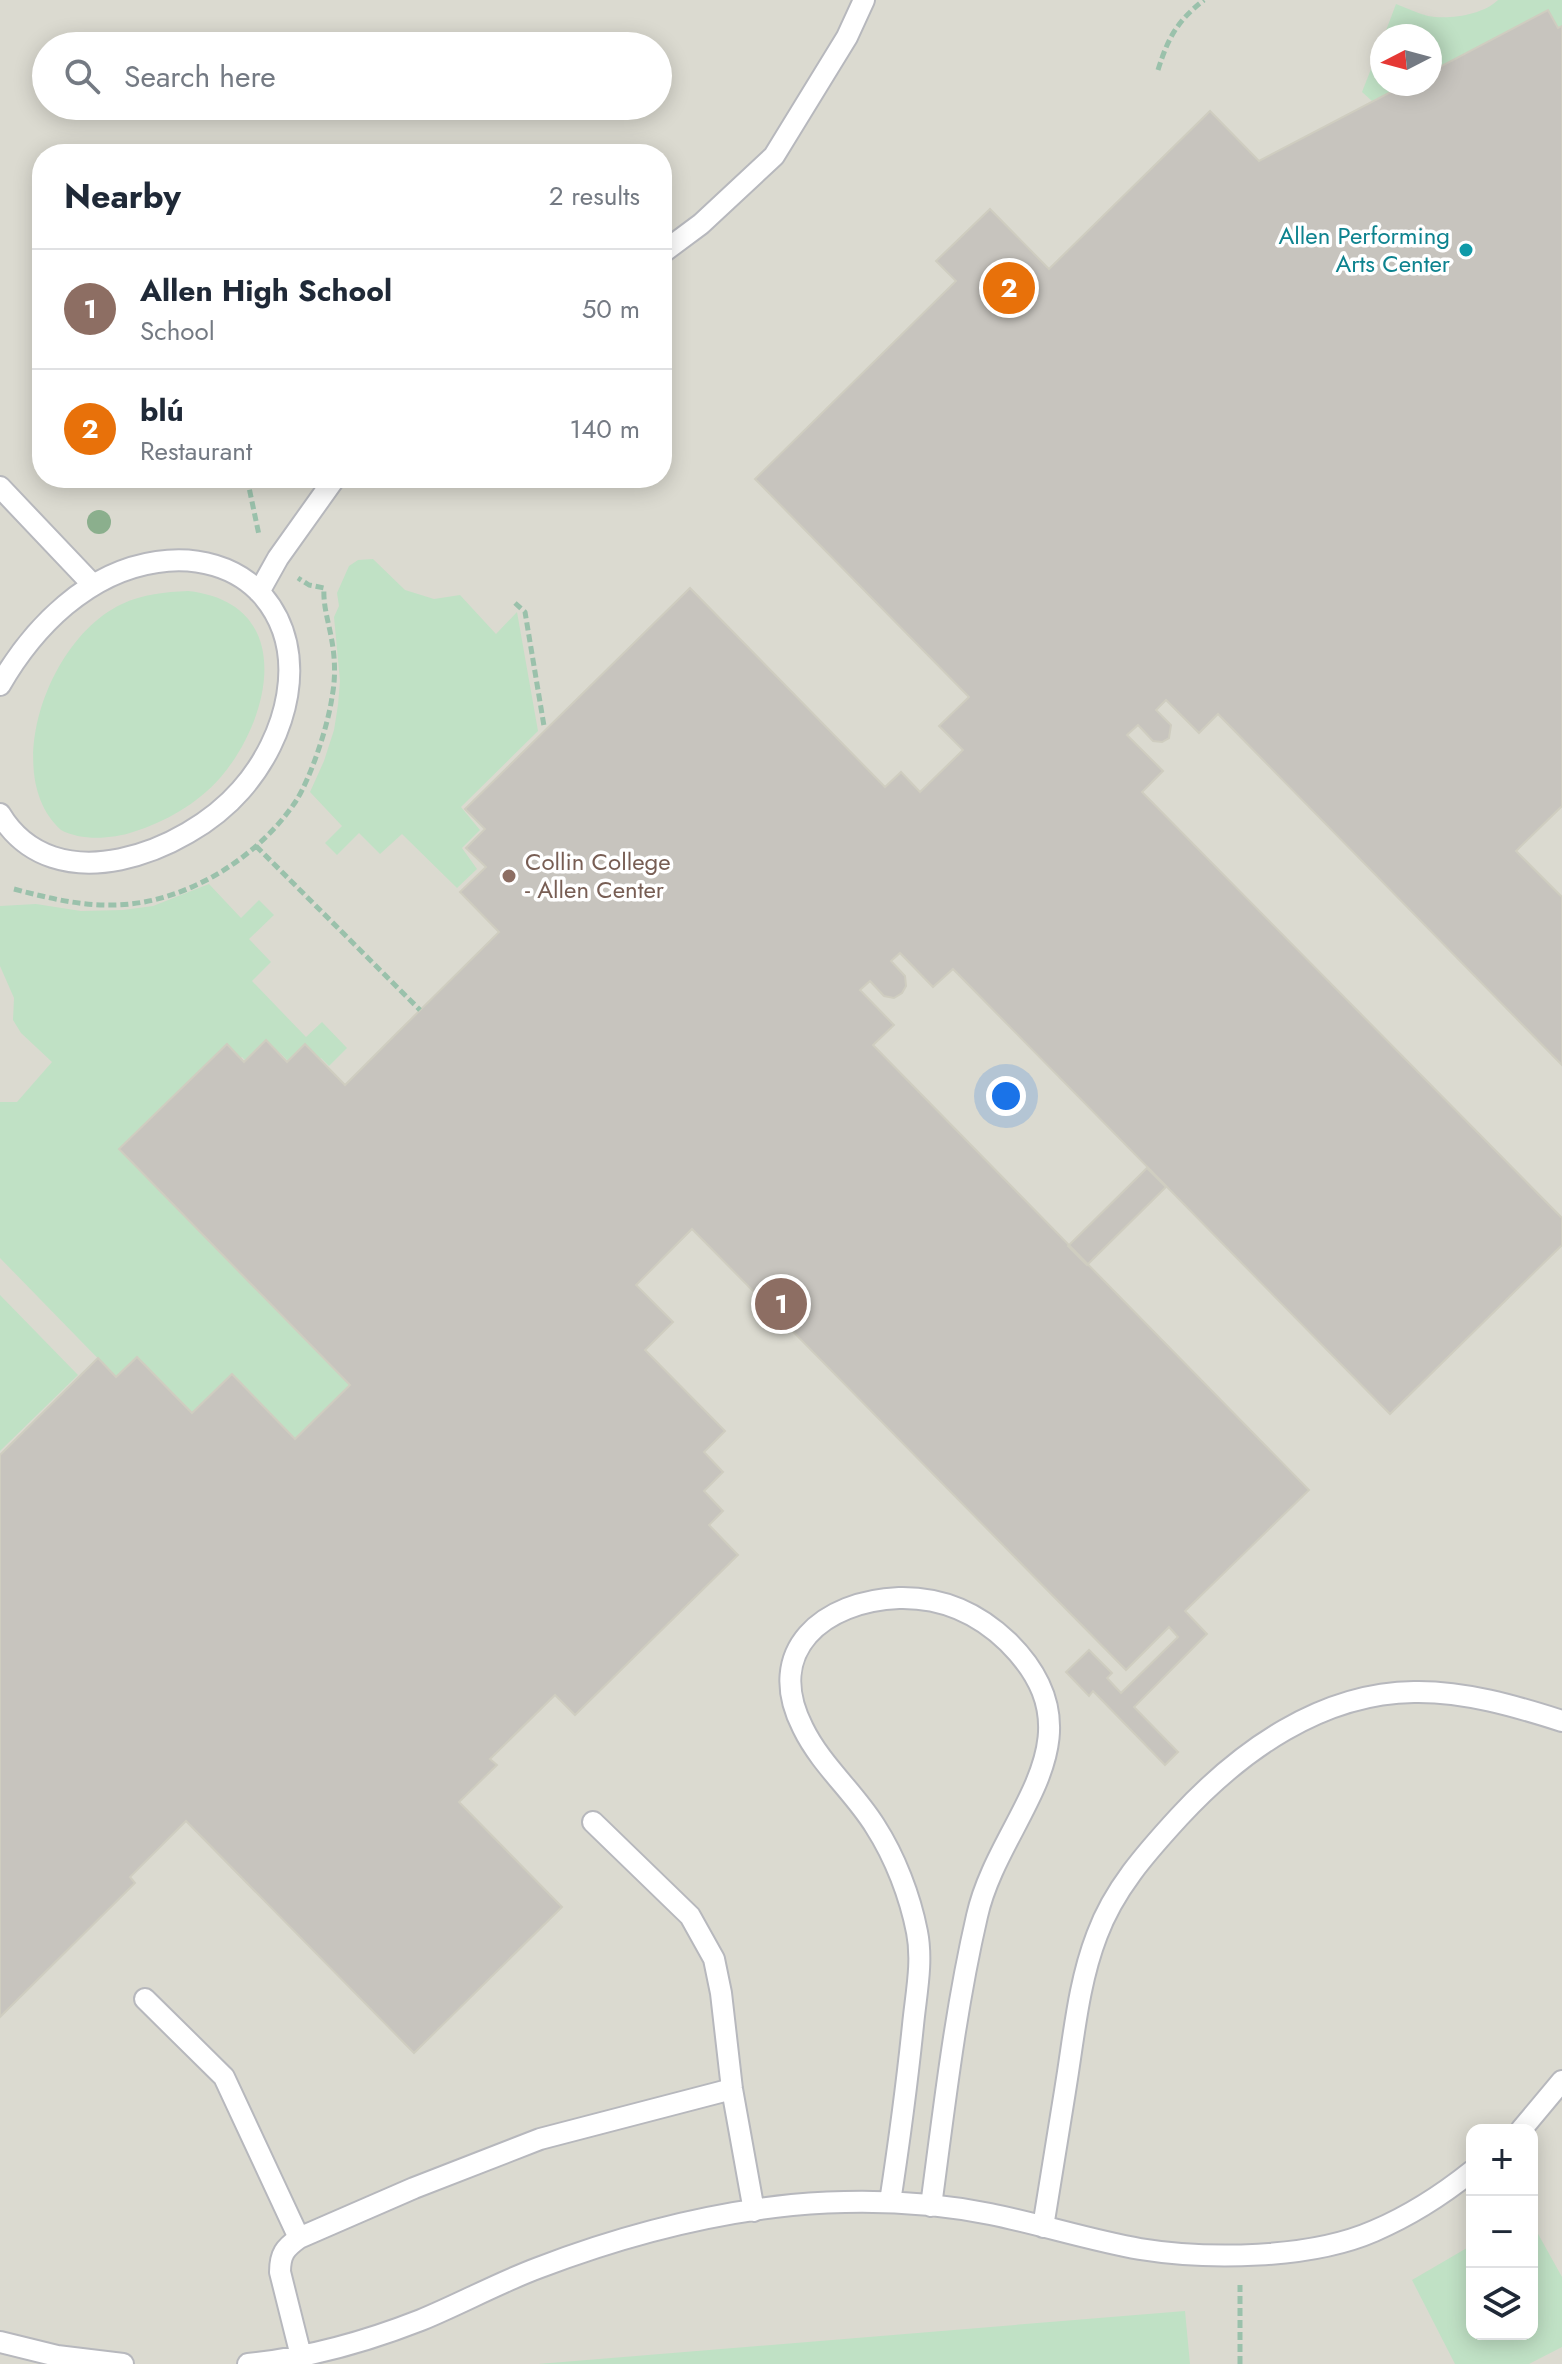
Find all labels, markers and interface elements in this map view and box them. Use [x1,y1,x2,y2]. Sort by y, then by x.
north arrow [1370,24,1442,96]
search box [32,32,672,120]
icon: search [60,54,104,98]
text: Search here [124,55,276,98]
text: Nearby [64,172,181,221]
text: 2 results [549,177,640,215]
place label: Allen Performing Arts Center [1278,218,1451,281]
marker: Allen Performing Arts Center [1457,241,1475,259]
pin: 2 [983,258,1035,318]
text: Allen High School [140,269,392,312]
text: 1 [83,290,97,328]
text: 50 m [582,290,640,328]
text: School [140,312,215,350]
text: blú [140,389,184,432]
text: 2 [81,410,99,448]
text: 140 m [569,410,640,448]
text: Restaurant [140,432,252,470]
place label: Collin College - Allen Center [525,844,671,907]
marker: Collin College - Allen Center [500,867,518,885]
your location [986,1076,1026,1116]
pin: 1 [755,1274,807,1334]
map controls [1466,2124,1538,2340]
button: + [1466,2124,1538,2196]
button: − [1466,2196,1538,2268]
button: layers [1466,2268,1538,2340]

